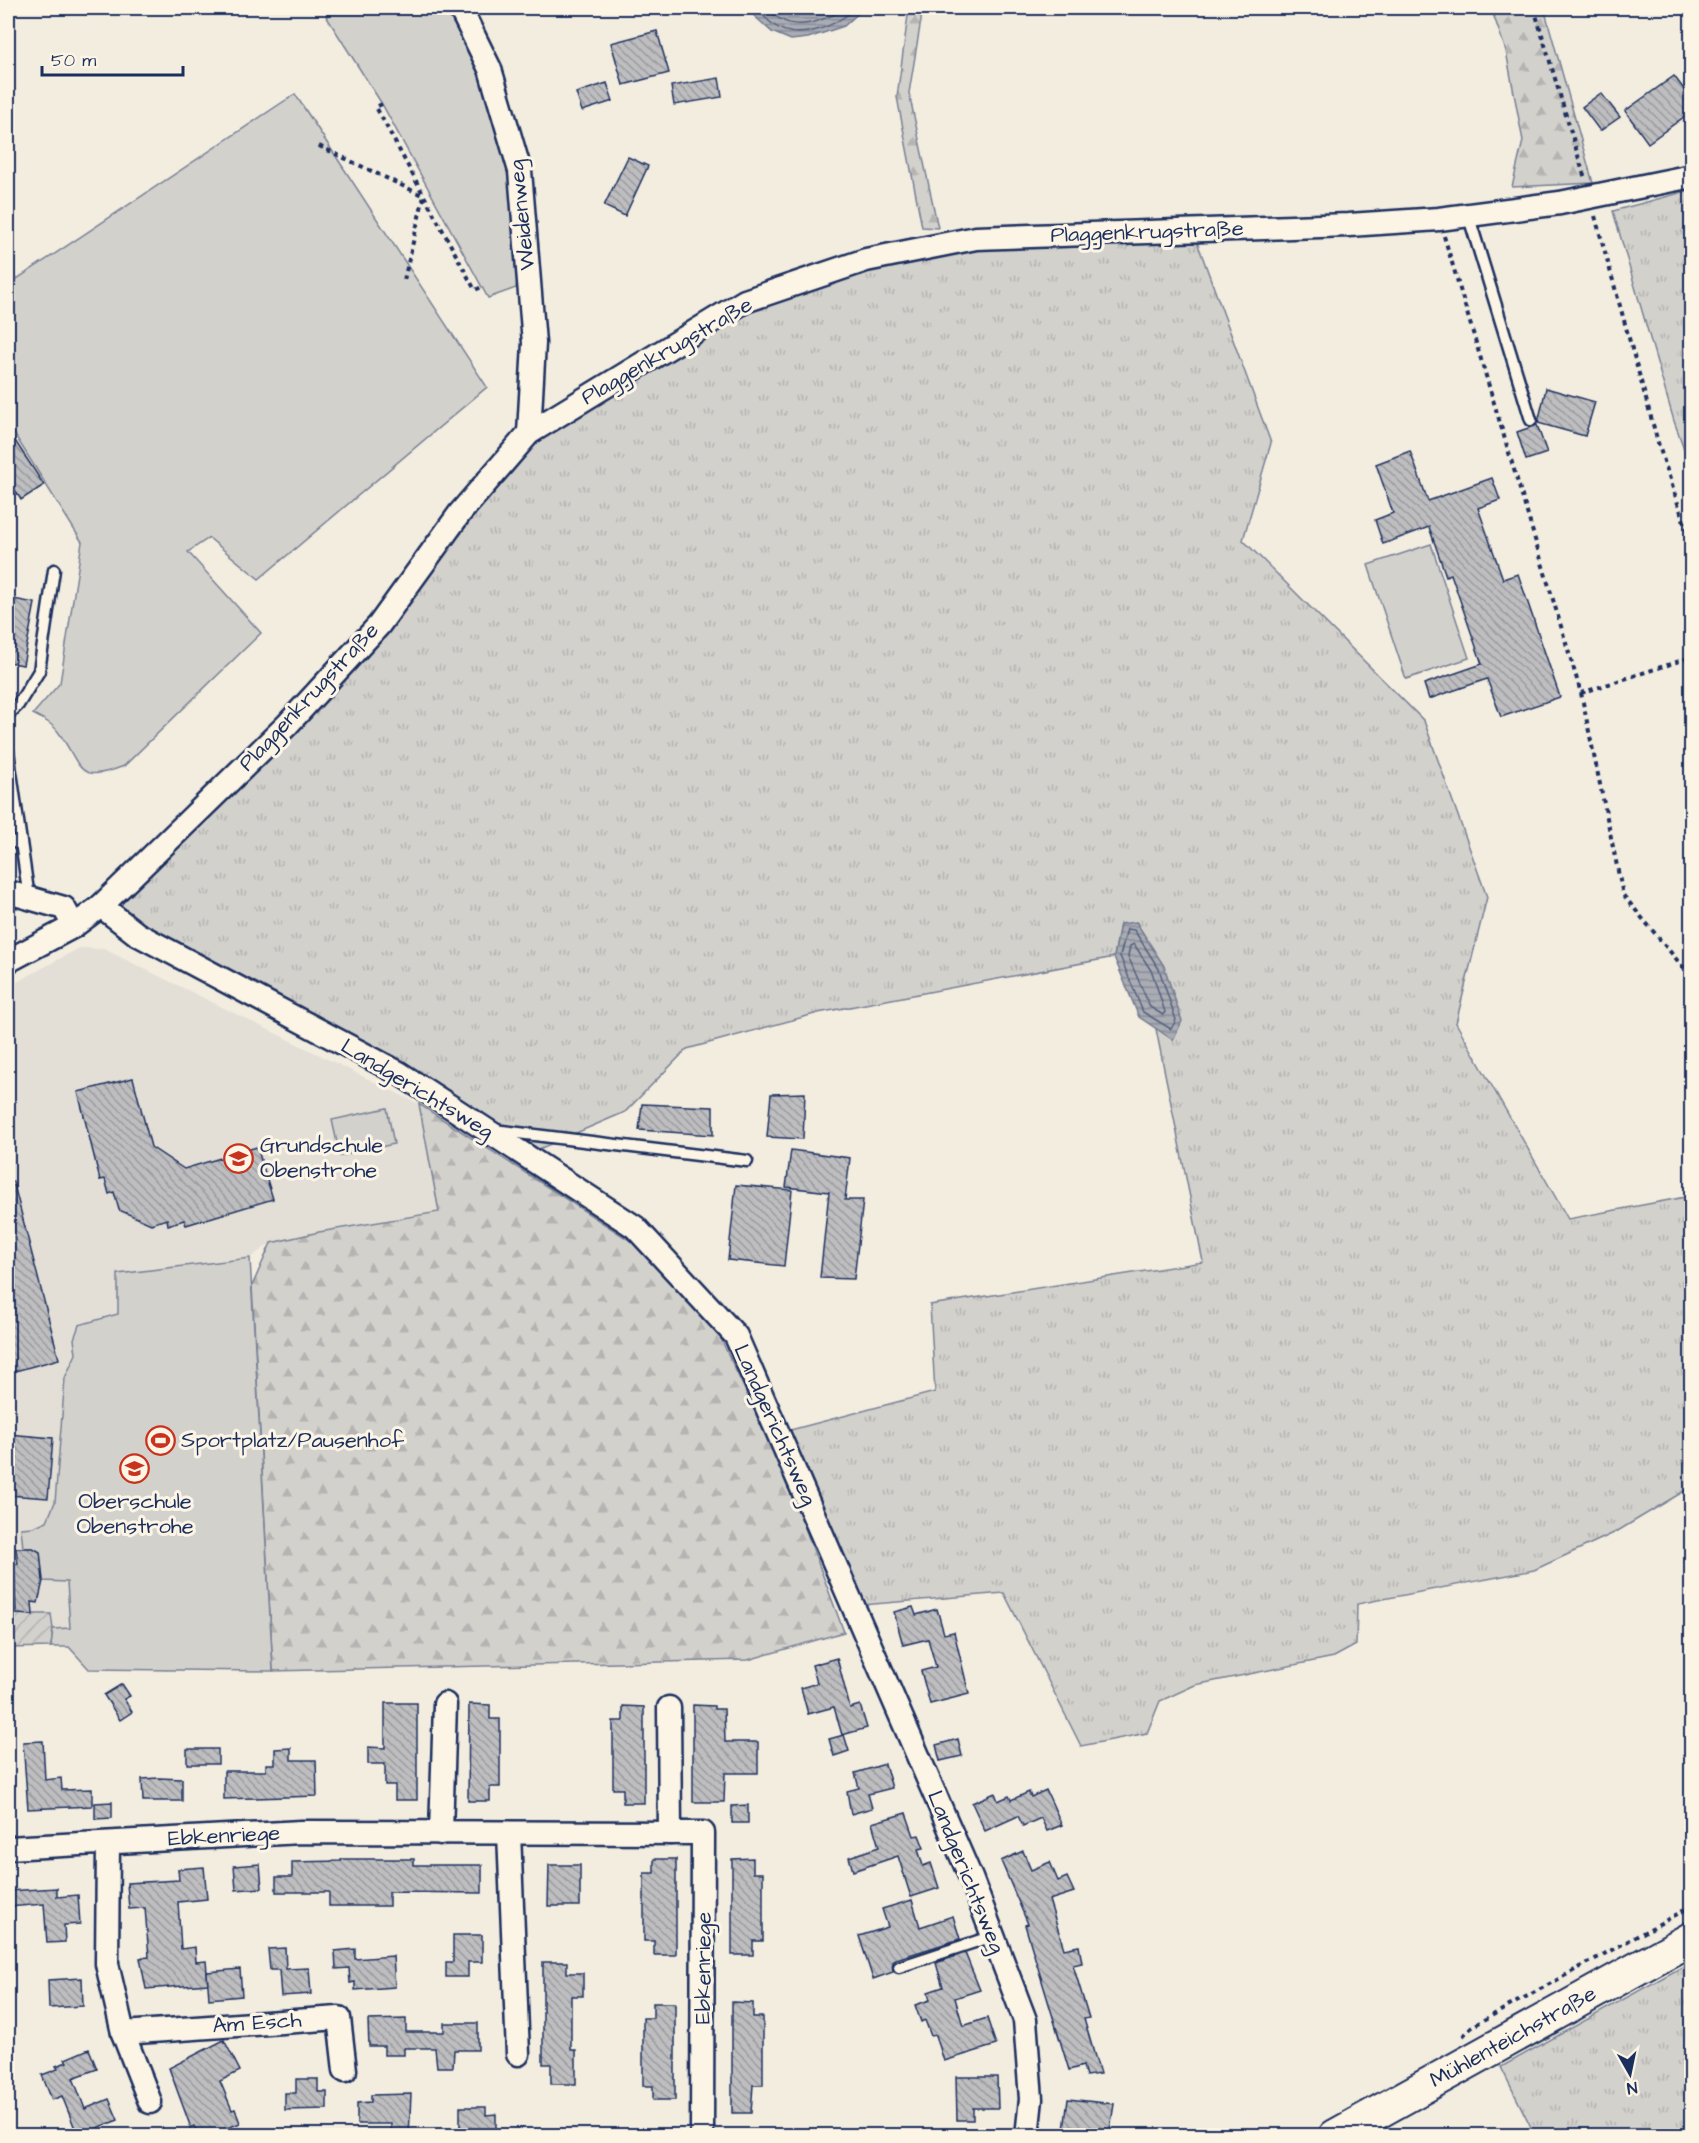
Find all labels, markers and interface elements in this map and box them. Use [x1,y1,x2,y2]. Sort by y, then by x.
scale bar [42,39,183,77]
text: 50 m [51,48,96,73]
street label: Weidenweg [501,158,544,272]
street label: Plaggenkrugstraße [1050,213,1244,252]
street label: Plaggenkrugstraße [576,289,759,414]
street label: Plaggenkrugstraße [232,616,387,779]
street label: Landgerichtsweg [334,1031,499,1148]
place label: Grundschule Obenstrohe [260,1130,383,1186]
school or university icon: Grundschule Obenstrohe [223,1142,255,1174]
street label: Landgerichtsweg [725,1340,824,1511]
sports icon: Sportplatz/Pausenhof [144,1424,176,1456]
place label: Sportplatz/Pausenhof [181,1425,405,1456]
school or university icon: Oberschule Obenstrohe [119,1453,151,1485]
place label: Oberschule Obenstrohe [76,1486,194,1542]
street label: Landgerichtsweg [918,1786,1013,1958]
street label: Ebkenriege [167,1818,281,1855]
street label: Ebkenriege [688,1912,720,2024]
street label: Mühlenteichstraße [1424,1978,1602,2096]
street label: Am Esch [212,2004,303,2042]
north arrow [1600,2044,1660,2104]
text: N [1626,2076,1639,2099]

